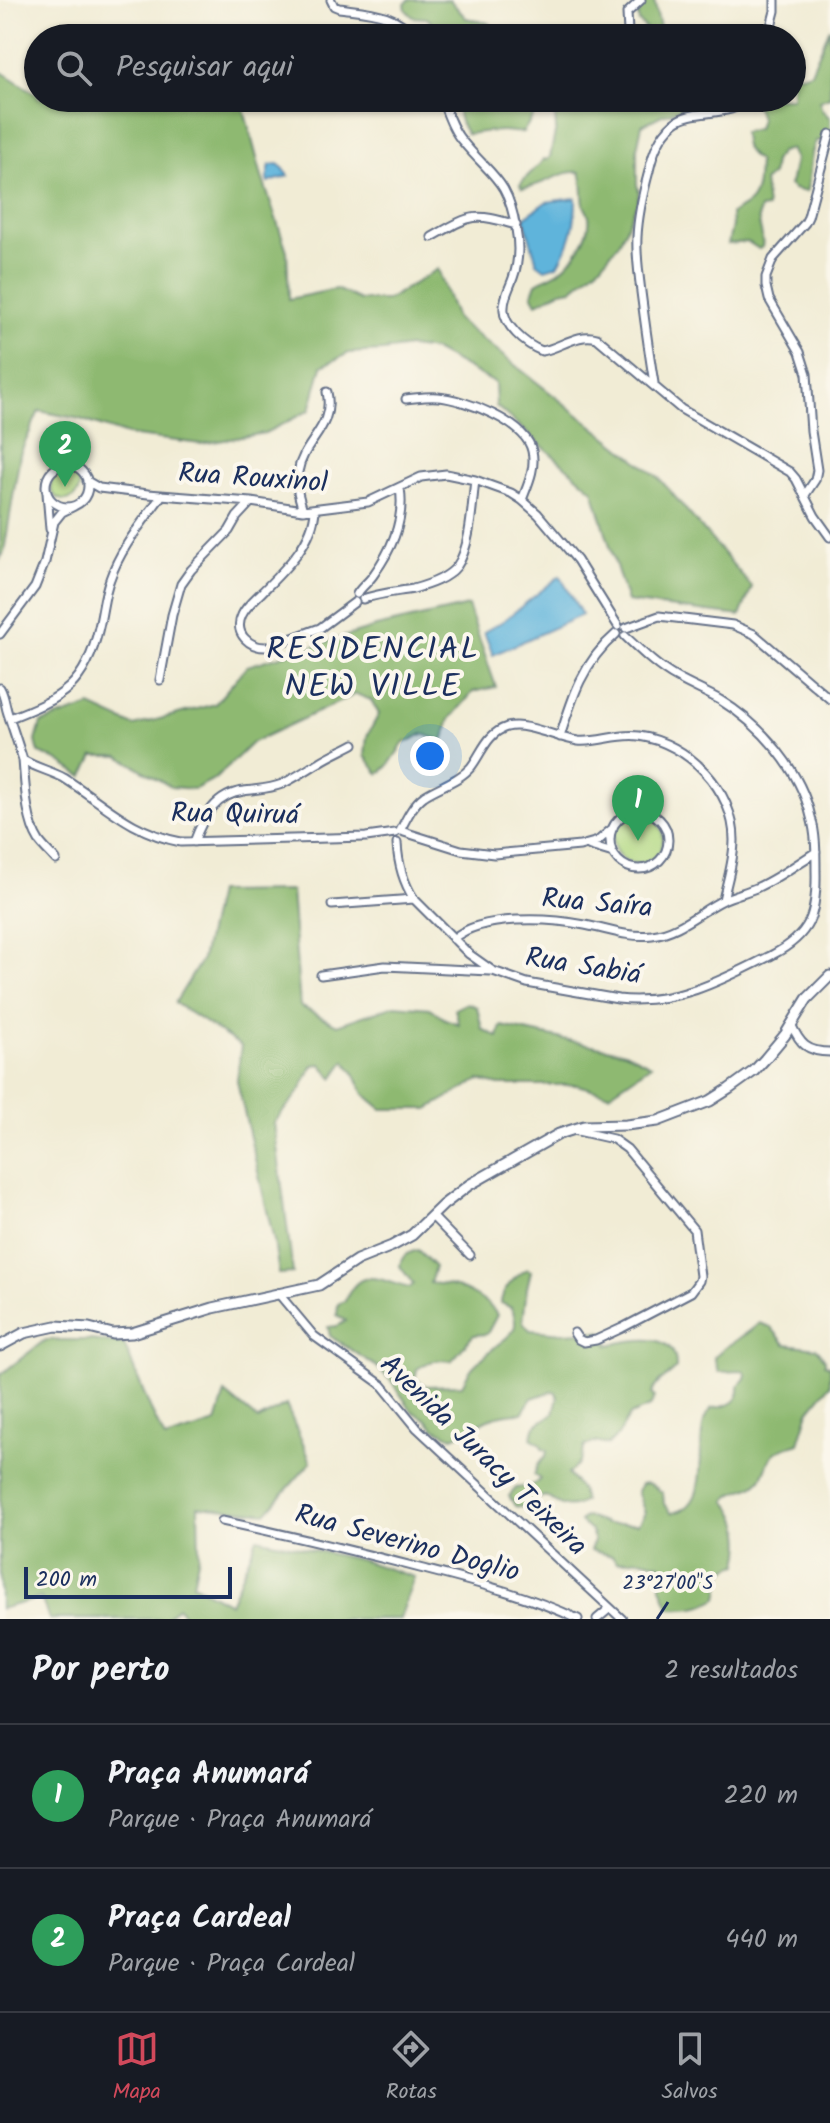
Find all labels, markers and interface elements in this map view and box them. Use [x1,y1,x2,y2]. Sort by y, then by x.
search box [24,24,806,112]
text: Pesquisar aqui [116,44,293,92]
icon: search [52,46,96,90]
pin: 2 [39,421,91,487]
street label: Rua Rouxinol [177,451,329,507]
district label: RESIDENCIAL NEW VILLE [266,625,480,713]
your location [410,736,450,776]
pin: 1 [612,775,664,841]
street label: Rua Quiruá [171,791,302,839]
street label: Rua Saíra [540,877,654,931]
street label: Rua Sabiá [522,936,647,999]
street label: Avenida Juracy Teixeira [368,1344,598,1568]
street label: Rua Severino Doglio [290,1492,524,1596]
scale bar [24,1563,232,1599]
text: 200 m [36,1563,97,1598]
text: 23°27'00"S [623,1568,714,1600]
text: Por perto [32,1644,170,1698]
text: 2 resultados [664,1650,798,1692]
text: Praça Anumará [108,1751,309,1799]
text: 1 [54,1775,62,1817]
text: 220 m [724,1775,798,1817]
text: Parque · Praça Anumará [108,1799,372,1841]
text: Praça Cardeal [108,1895,291,1943]
text: 2 [50,1919,66,1961]
text: 440 m [725,1919,798,1961]
text: Parque · Praça Cardeal [108,1943,355,1985]
tab: Mapa [112,2027,161,2110]
tab: Rotas [386,2027,437,2110]
tab: Salvos [662,2027,718,2110]

